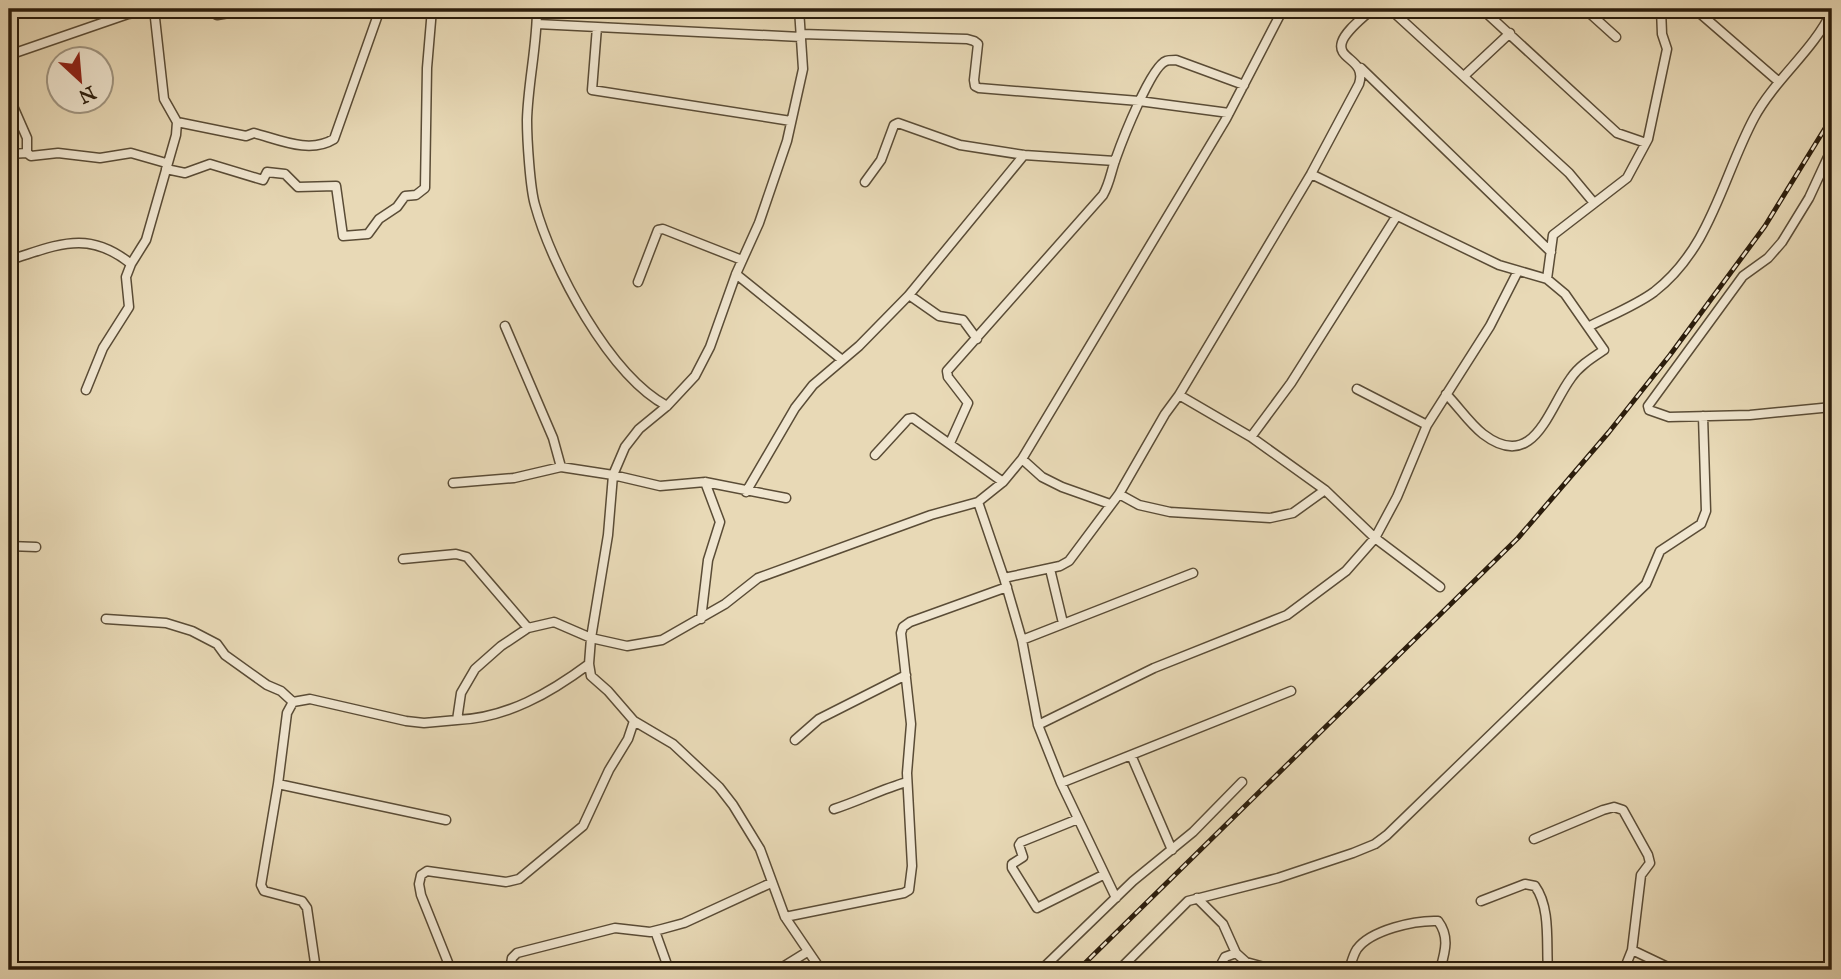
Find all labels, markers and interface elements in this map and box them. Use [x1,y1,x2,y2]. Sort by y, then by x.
north arrow [46,46,116,116]
text: N [75,81,100,109]

